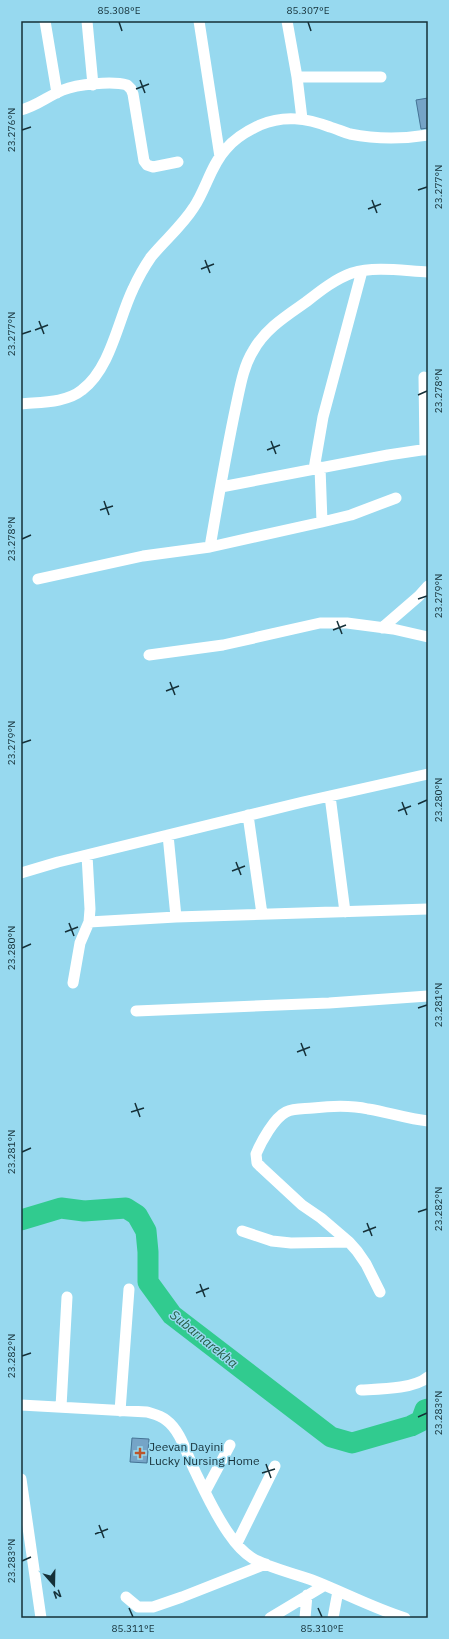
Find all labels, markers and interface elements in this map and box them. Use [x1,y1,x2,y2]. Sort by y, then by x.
text: 85.308°E [97,4,141,17]
text: 85.307°E [286,4,330,17]
text: 23.276°N [5,108,18,152]
text: 23.277°N [432,165,445,209]
text: 23.277°N [5,312,18,356]
text: 23.278°N [432,369,445,413]
text: 23.278°N [5,517,18,561]
text: 23.279°N [432,574,445,618]
text: 23.279°N [5,721,18,765]
text: 23.280°N [432,778,445,822]
text: 23.280°N [5,926,18,970]
text: 23.281°N [432,983,445,1027]
text: 23.281°N [5,1130,18,1174]
text: 23.282°N [432,1187,445,1231]
water label: Subarnarekha [167,1306,241,1372]
text: 23.282°N [5,1334,18,1378]
text: 23.283°N [432,1391,445,1435]
place label: Jeevan Dayini Lucky Nursing Home [149,1439,260,1468]
marker: Jeevan Dayini Lucky Nursing Home [134,1447,146,1459]
text: 23.283°N [5,1539,18,1583]
north arrow [34,1565,74,1605]
text: N [51,1586,64,1602]
text: 85.311°E [111,1622,155,1635]
text: 85.310°E [300,1622,344,1635]

